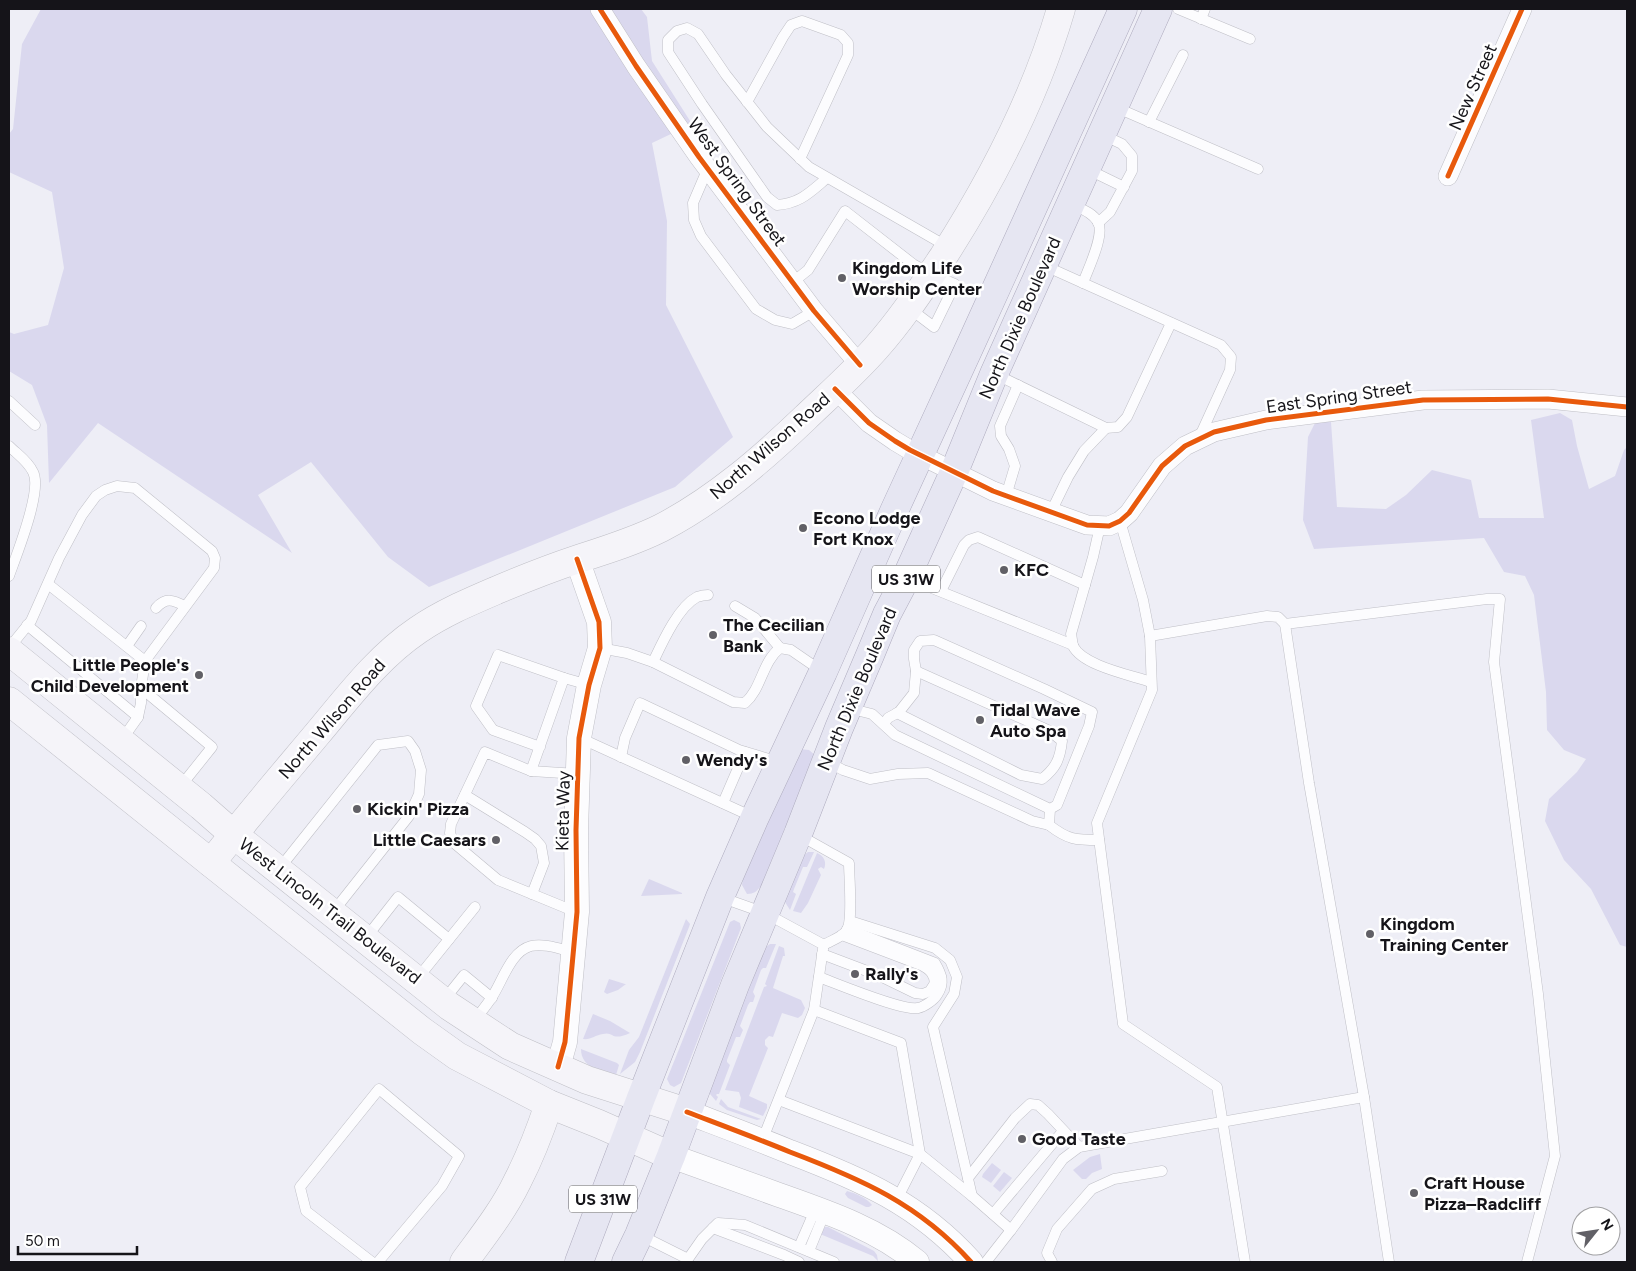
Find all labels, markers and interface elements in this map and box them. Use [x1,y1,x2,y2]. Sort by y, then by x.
street label: New Street [1444,40,1502,134]
street label: West Spring Street [683,113,791,251]
street label: North Dixie Boulevard [974,233,1066,403]
place label: Kingdom Life Worship Center [852,257,982,300]
marker: Kingdom Life Worship Center [836,272,848,284]
street label: East Spring Street [1265,376,1413,418]
street label: North Wilson Road [705,388,835,504]
place label: Econo Lodge Fort Knox [813,507,921,550]
marker: Econo Lodge Fort Knox [797,522,809,534]
place label: KFC [1014,559,1049,581]
marker: KFC [998,564,1010,576]
road number: US 31W [872,566,940,592]
street label: North Dixie Boulevard [813,604,901,774]
place label: The Cecilian Bank [723,614,825,657]
marker: The Cecilian Bank [707,629,719,641]
place label: Little People's Child Development [31,654,190,697]
street label: North Wilson Road [274,654,390,784]
marker: Little People's Child Development [193,669,205,681]
place label: Tidal Wave Auto Spa [990,699,1080,742]
marker: Tidal Wave Auto Spa [974,714,986,726]
place label: Wendy's [696,749,768,771]
marker: Wendy's [680,754,692,766]
street label: Kieta Way [551,770,575,851]
place label: Kickin' Pizza [367,798,469,820]
marker: Kickin' Pizza [351,803,363,815]
place label: Little Caesars [373,829,487,851]
street label: West Lincoln Trail Boulevard [235,833,425,989]
marker: Little Caesars [490,834,502,846]
place label: Kingdom Training Center [1380,913,1509,956]
marker: Kingdom Training Center [1364,928,1376,940]
place label: Rally's [865,963,919,985]
marker: Rally's [849,968,861,980]
place label: Good Taste [1032,1128,1126,1150]
marker: Good Taste [1016,1133,1028,1145]
place label: Craft House Pizza–Radcliff [1424,1172,1542,1215]
road number: US 31W [569,1186,637,1212]
marker: Craft House Pizza–Radcliff [1408,1187,1420,1199]
north arrow [1571,1206,1621,1256]
text: N [1597,1216,1617,1234]
scale bar [18,1224,136,1256]
text: 50 m [25,1232,60,1250]

